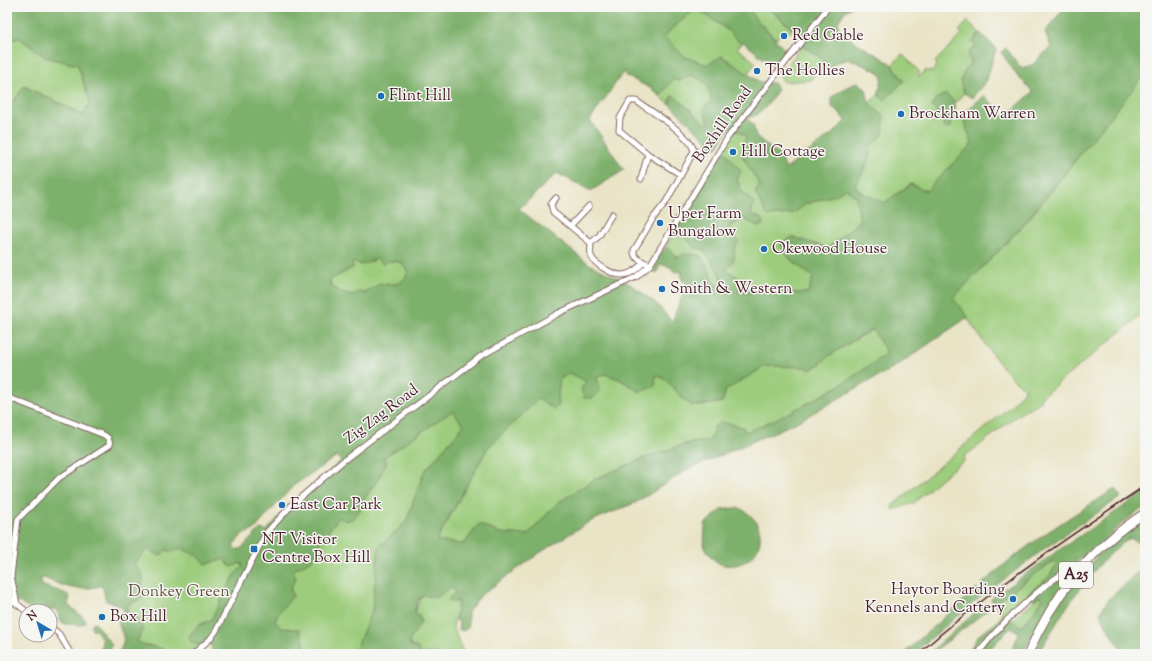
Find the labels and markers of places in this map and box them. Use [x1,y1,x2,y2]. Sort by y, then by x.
place label: Red Gable [792,25,864,48]
marker: Red Gable [779,31,789,41]
place label: The Hollies [765,60,845,83]
marker: The Hollies [752,66,762,76]
place label: Flint Hill [389,85,452,108]
marker: Flint Hill [376,91,386,101]
place label: Brockham Warren [909,103,1037,126]
marker: Brockham Warren [896,109,906,119]
place label: Hill Cottage [741,141,825,164]
marker: Hill Cottage [728,147,738,157]
place label: Uper Farm Bungalow [668,203,742,244]
marker: Uper Farm Bungalow [655,218,665,228]
place label: Okewood House [772,238,887,261]
marker: Okewood House [759,244,769,254]
place label: Smith & Western [670,278,793,301]
marker: Smith & Western [657,284,667,294]
place label: East Car Park [290,494,382,517]
marker: East Car Park [277,500,287,510]
place label: NT Visitor Centre Box Hill [262,529,371,570]
marker: NT Visitor Centre Box Hill [249,544,259,554]
place label: Haytor Boarding Kennels and Cattery [865,579,1005,620]
marker: Haytor Boarding Kennels and Cattery [1008,594,1018,604]
place label: Box Hill [110,606,168,629]
marker: Box Hill [97,612,107,622]

